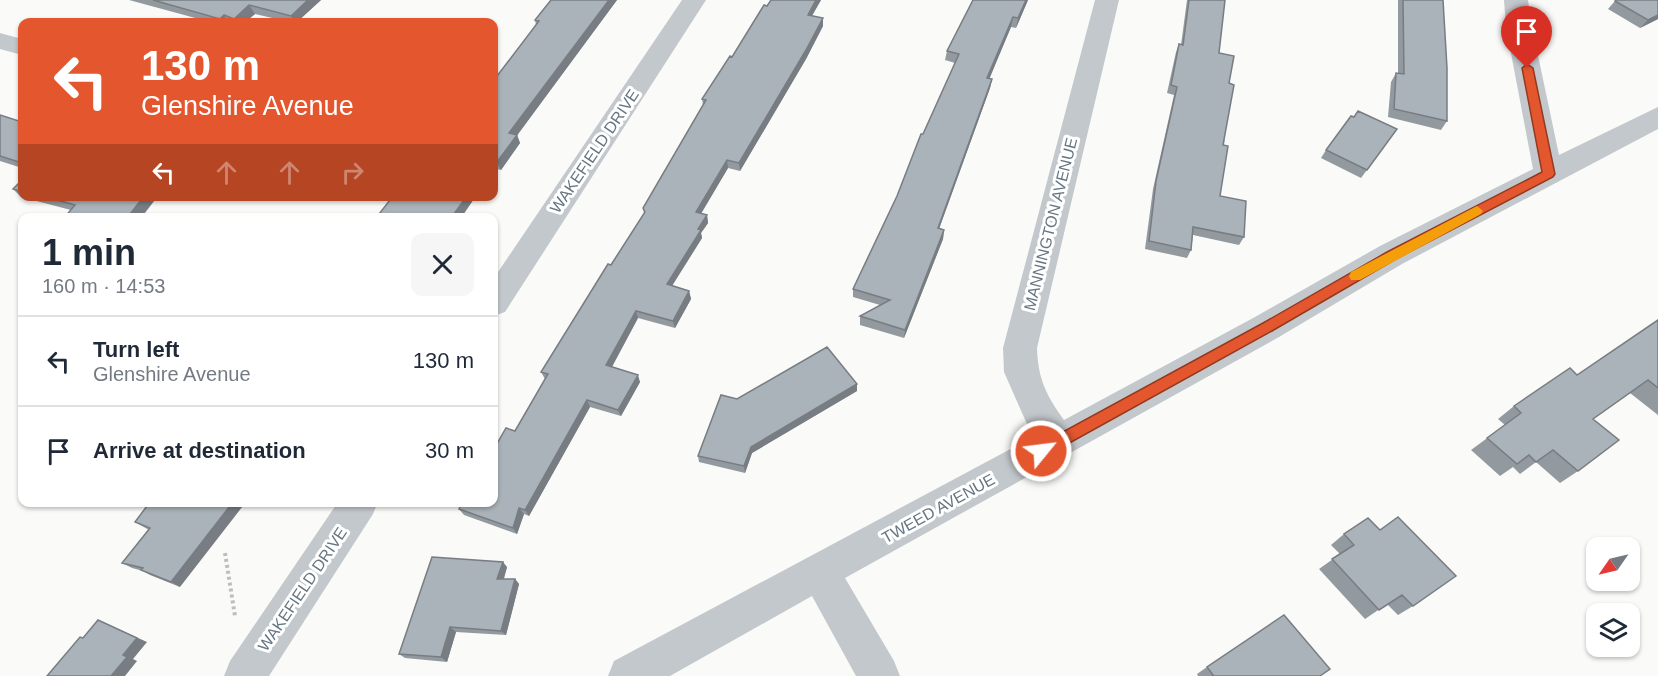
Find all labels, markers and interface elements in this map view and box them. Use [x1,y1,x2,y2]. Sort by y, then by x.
pin [1501,6,1552,68]
icon: arrive [1510,15,1543,48]
icon: left [42,42,120,120]
text: 130 m [141,42,260,89]
street label: WAKEFIELD DRIVE [547,86,642,216]
text: Glenshire Avenue [141,91,354,121]
street label: MANNINGTON AVENUE [1021,136,1080,312]
icon: left [147,156,180,189]
icon: ahead [210,156,243,189]
icon: ahead [273,156,306,189]
icon: right [336,156,369,189]
text: 1 min [42,232,136,273]
button: close [411,233,474,296]
text: 160 m · 14:53 [42,275,165,297]
text: Turn left [93,337,179,362]
icon: left [42,345,75,378]
text: 130 m [413,348,474,373]
text: Glenshire Avenue [93,363,251,385]
position arrow [1009,419,1073,483]
icon: arrive [42,435,75,468]
text: Arrive at destination [93,438,306,463]
text: 30 m [425,438,474,463]
street label: TWEED AVENUE [879,470,997,546]
street label: WAKEFIELD DRIVE [255,524,350,654]
north arrow [1586,537,1640,591]
map controls [1586,537,1640,657]
button: layers [1586,603,1640,657]

